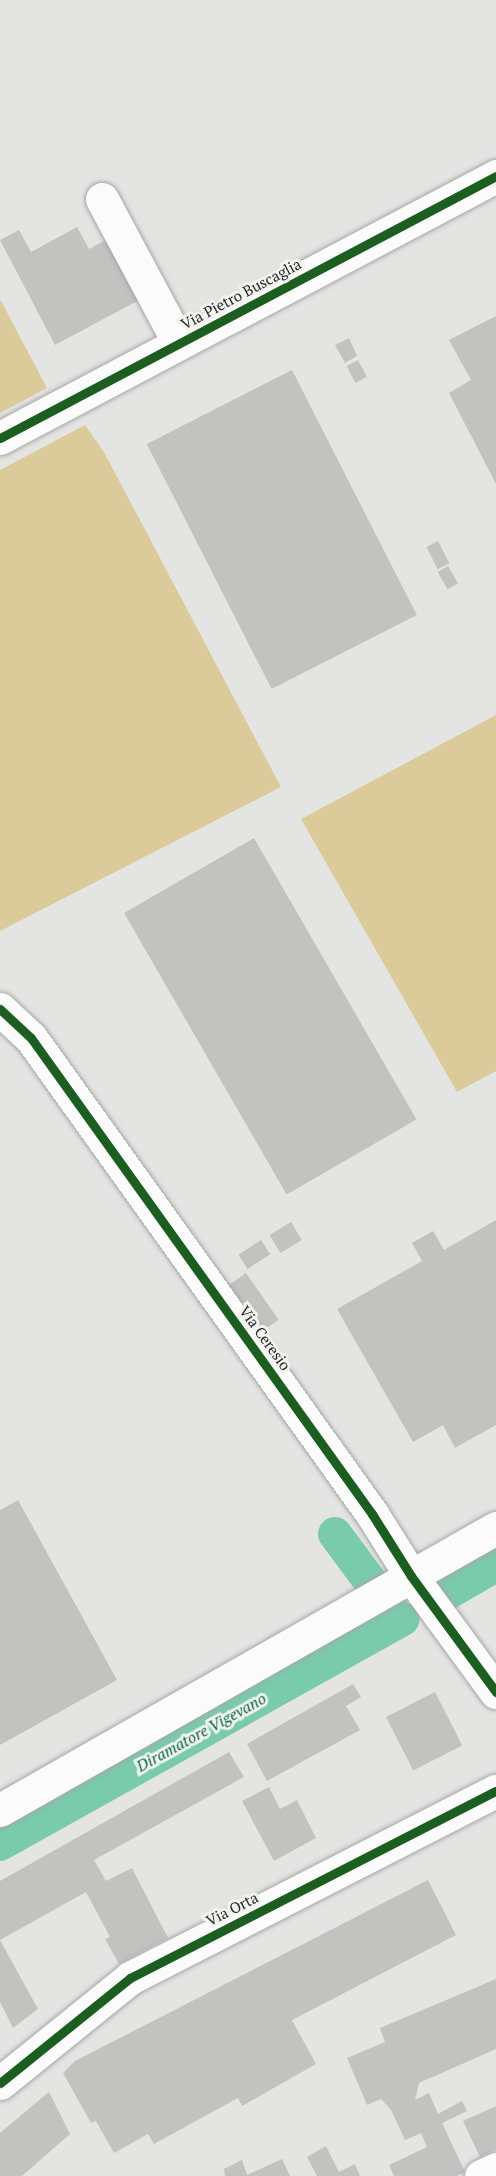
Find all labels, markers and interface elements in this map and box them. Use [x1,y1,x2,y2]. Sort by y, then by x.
street label: Via Pietro Buscaglia [178,255,304,333]
street label: Via Ceresio [236,1302,294,1374]
water label: Diramatore Vigevano [133,1688,269,1776]
street label: Via Orta [203,1888,261,1930]

